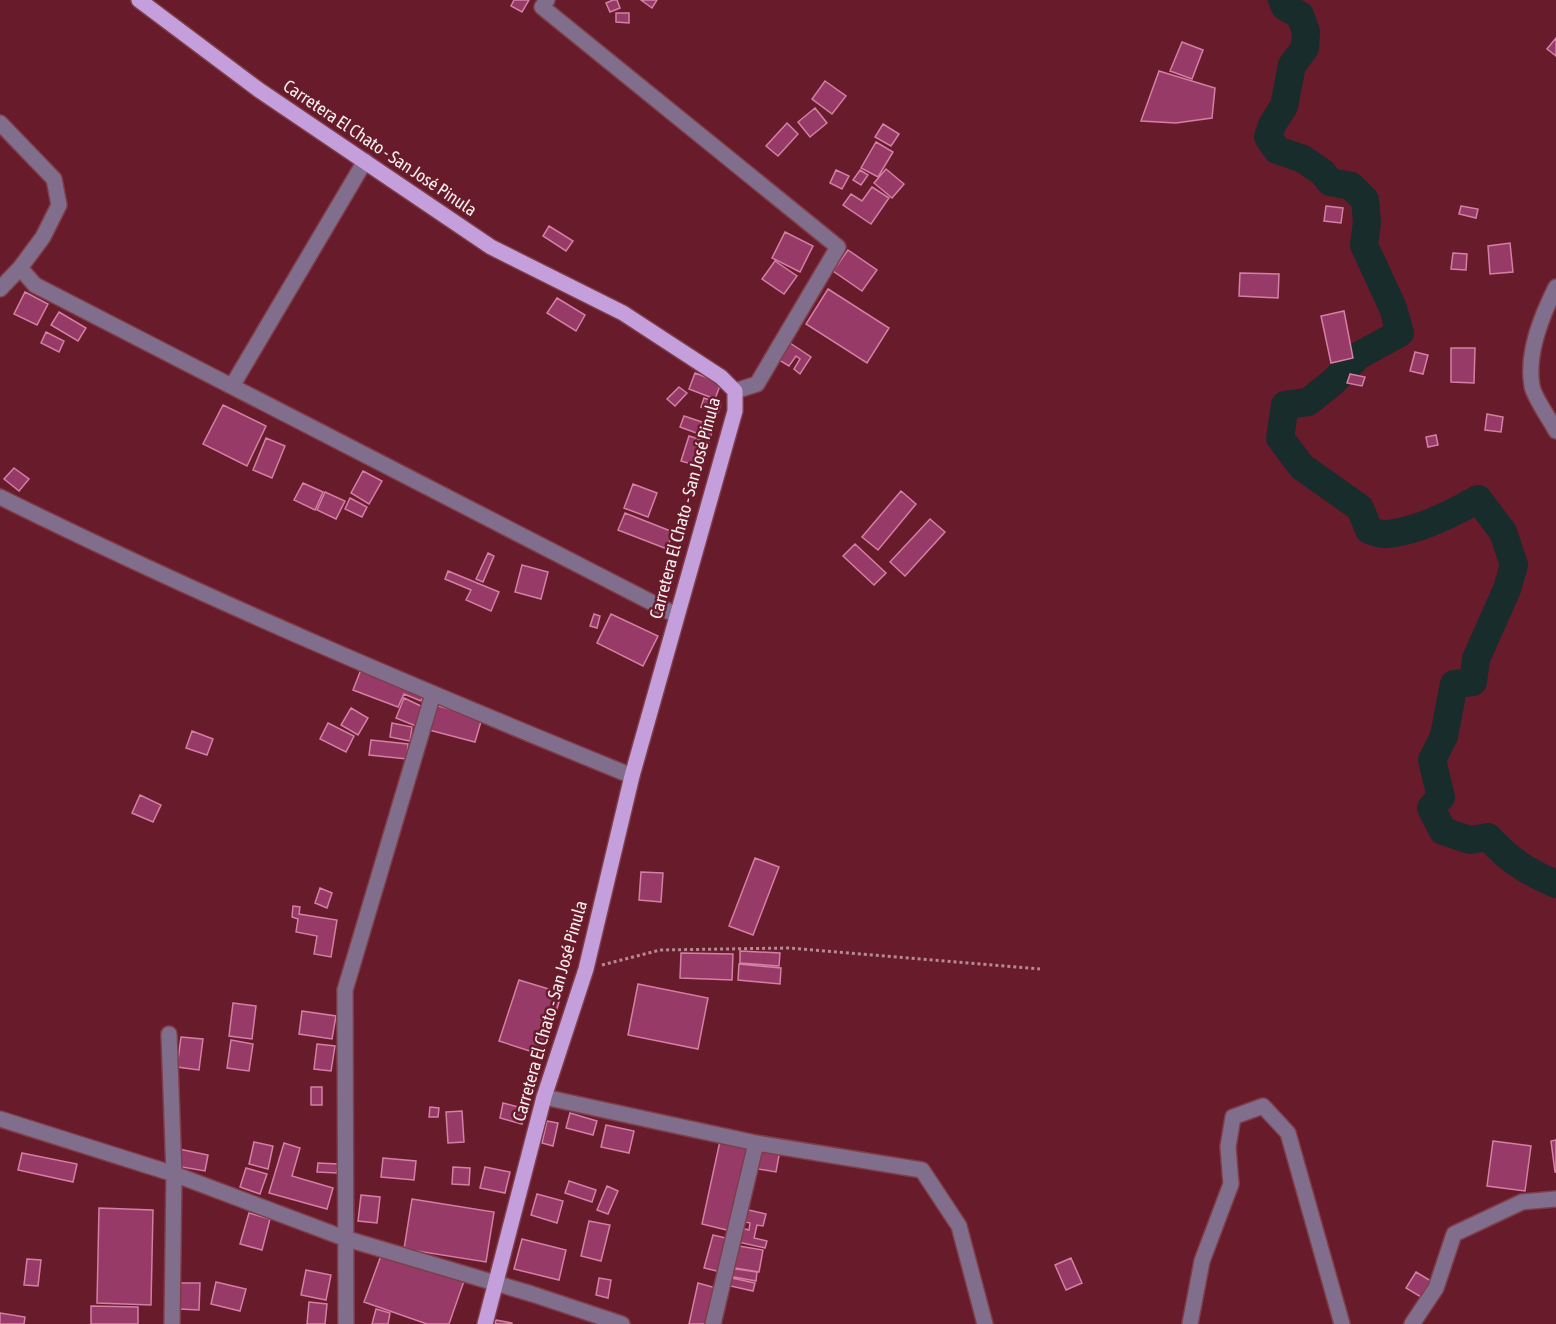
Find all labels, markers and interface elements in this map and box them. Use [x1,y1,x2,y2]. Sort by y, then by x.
street label: Carretera El Chato - San José Pinula [280,75,481,220]
street label: Carretera El Chato - San José Pinula [645,395,724,621]
street label: Carretera El Chato - San José Pinula [508,898,591,1124]

